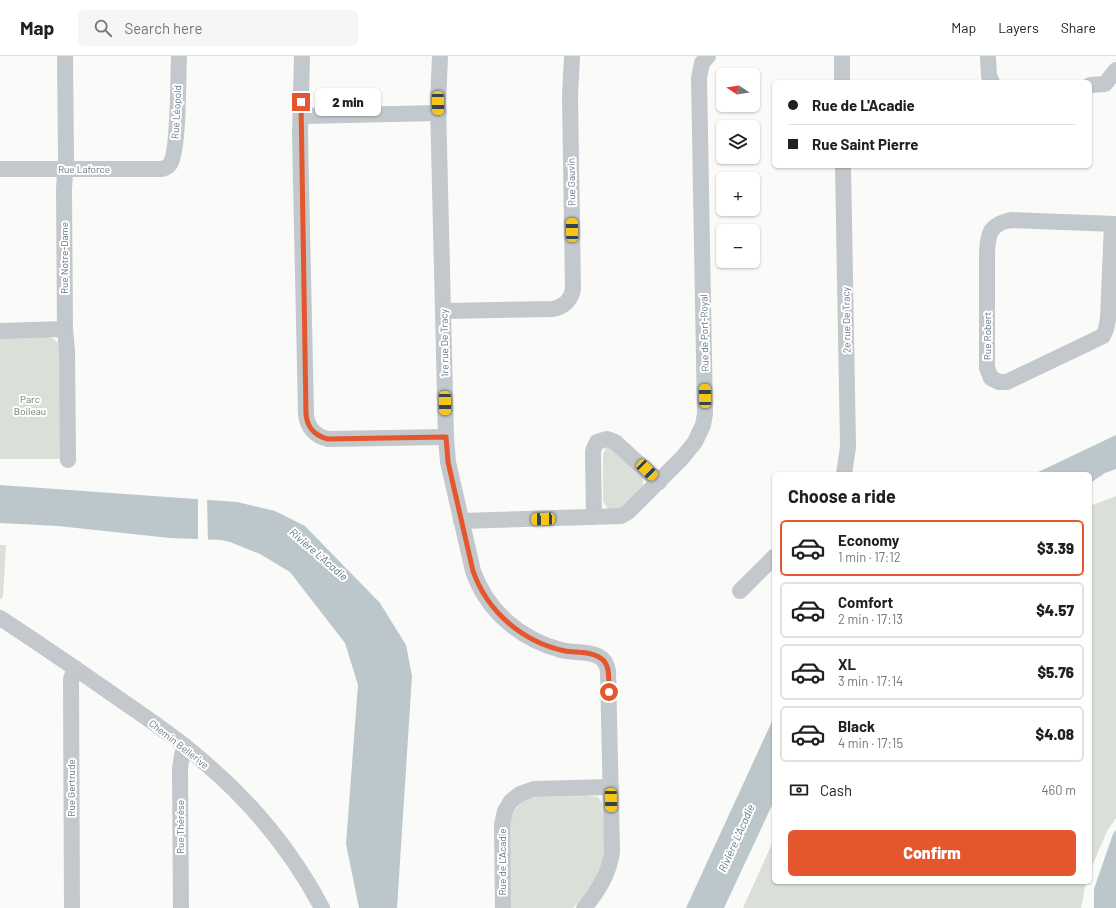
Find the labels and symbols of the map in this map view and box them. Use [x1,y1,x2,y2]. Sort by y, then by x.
north arrow [716,68,760,112]
street label: Rue Léopold [169,85,183,139]
callout: 2 min [315,88,381,116]
car [432,91,444,115]
route end [292,93,310,111]
street label: Rue Gauvin [565,158,577,206]
street label: Rue Laforce [58,163,110,175]
car [566,218,578,242]
street label: Rue Notre-Dame [58,222,70,294]
street label: 2e rue De Tracy [839,286,853,353]
street label: Rue de Port-Royal [697,294,711,372]
street label: 1re rue De Tracy [437,309,451,377]
street label: Rue Robert [981,311,993,360]
car [699,384,711,408]
car [439,391,451,415]
park label: Parc Boileau [14,393,46,417]
car [634,457,660,483]
car [531,513,555,525]
water label: Rivière L'Acadie [287,525,351,583]
route start [600,683,618,701]
street label: Chemin Bellerive [147,717,211,771]
street label: Rue Gertrude [65,759,77,817]
car [605,788,617,812]
street label: Rue Thérèse [174,800,186,854]
water label: Rivière L'Acadie [715,802,757,874]
street label: Rue de L'Acadie [496,828,508,896]

